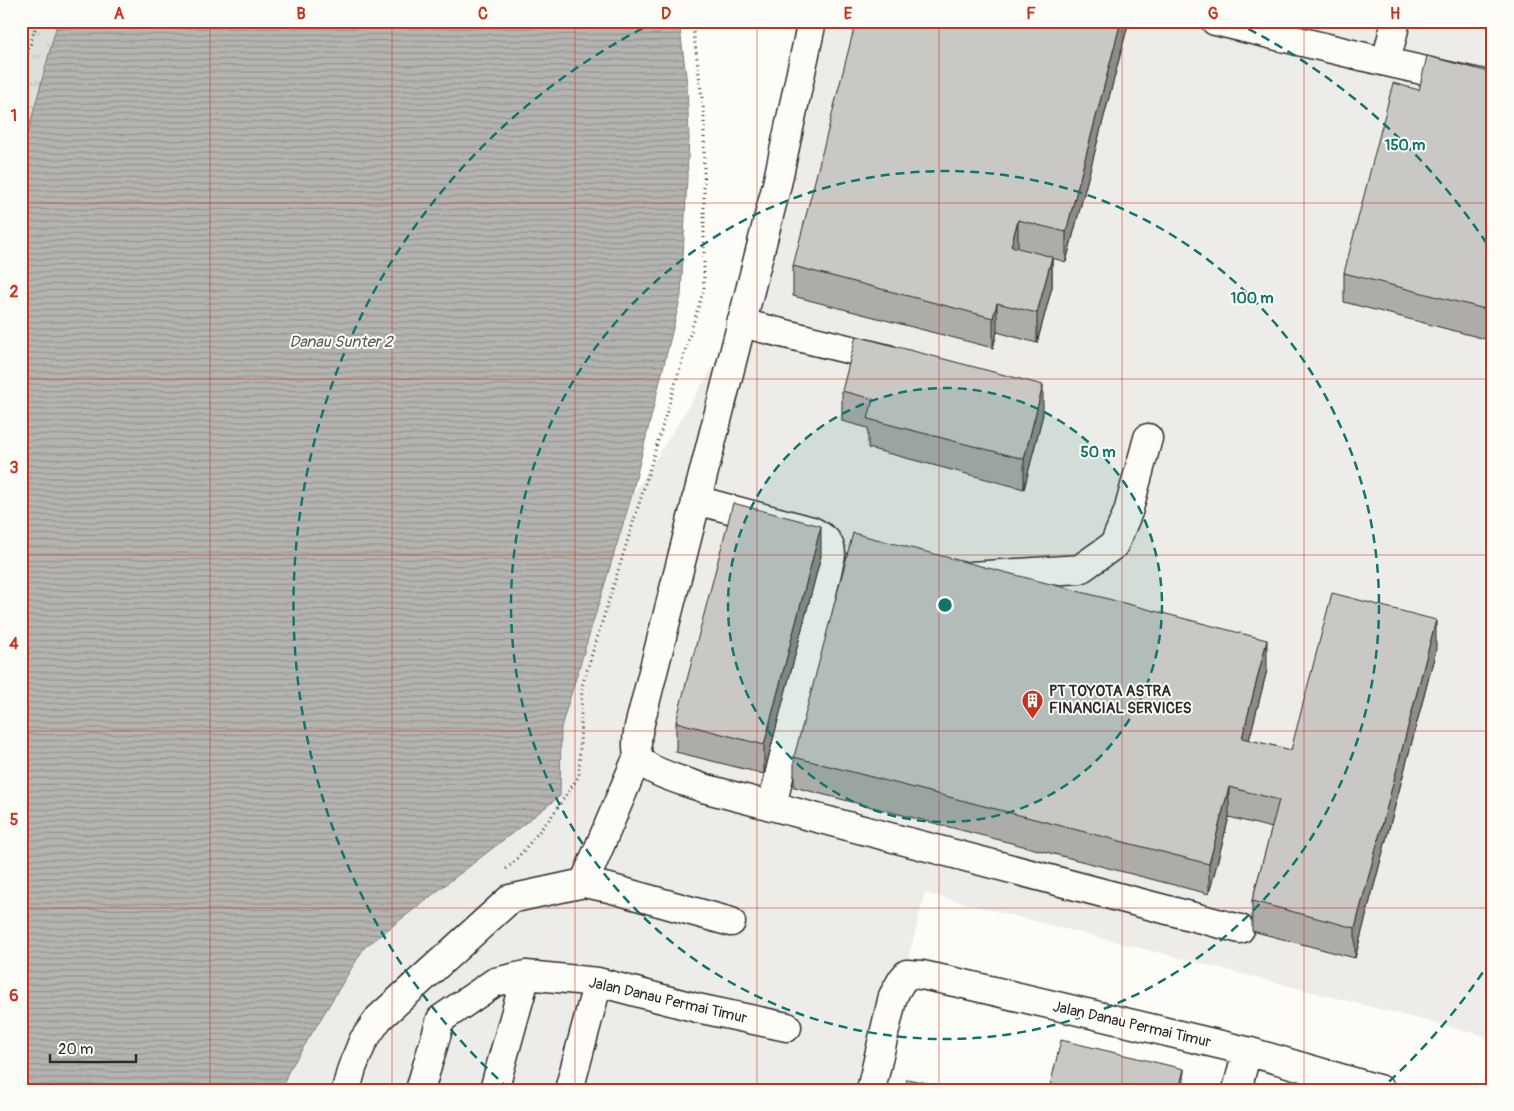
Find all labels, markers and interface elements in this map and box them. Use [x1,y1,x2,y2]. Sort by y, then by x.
text: A [114,4,125,24]
text: B [296,4,306,24]
text: C [478,4,488,24]
text: D [661,4,671,24]
text: E [844,4,853,24]
text: F [1026,4,1036,24]
text: G [1208,4,1219,24]
text: H [1390,4,1400,24]
text: 1 [11,106,17,126]
text: 150 m [1385,136,1425,155]
text: 2 [10,282,19,302]
text: 100 m [1231,289,1273,308]
water label: Danau Sunter 2 [289,332,395,352]
text: 50 m [1081,443,1115,462]
text: 3 [10,458,19,478]
centre of rings [936,596,954,614]
text: 4 [9,634,19,654]
place label: PT TOYOTA ASTRA FINANCIAL SERVICES [1049,682,1192,718]
building icon: PT TOYOTA ASTRA FINANCIAL SERVICES [1021,688,1045,719]
text: 5 [10,810,19,830]
street label: Jalan Danau Permai Timur [587,973,750,1028]
text: 6 [9,986,19,1006]
street label: Jalan Danau Permai Timur [1051,997,1214,1052]
scale bar [50,1031,136,1063]
text: 20 m [58,1040,93,1059]

